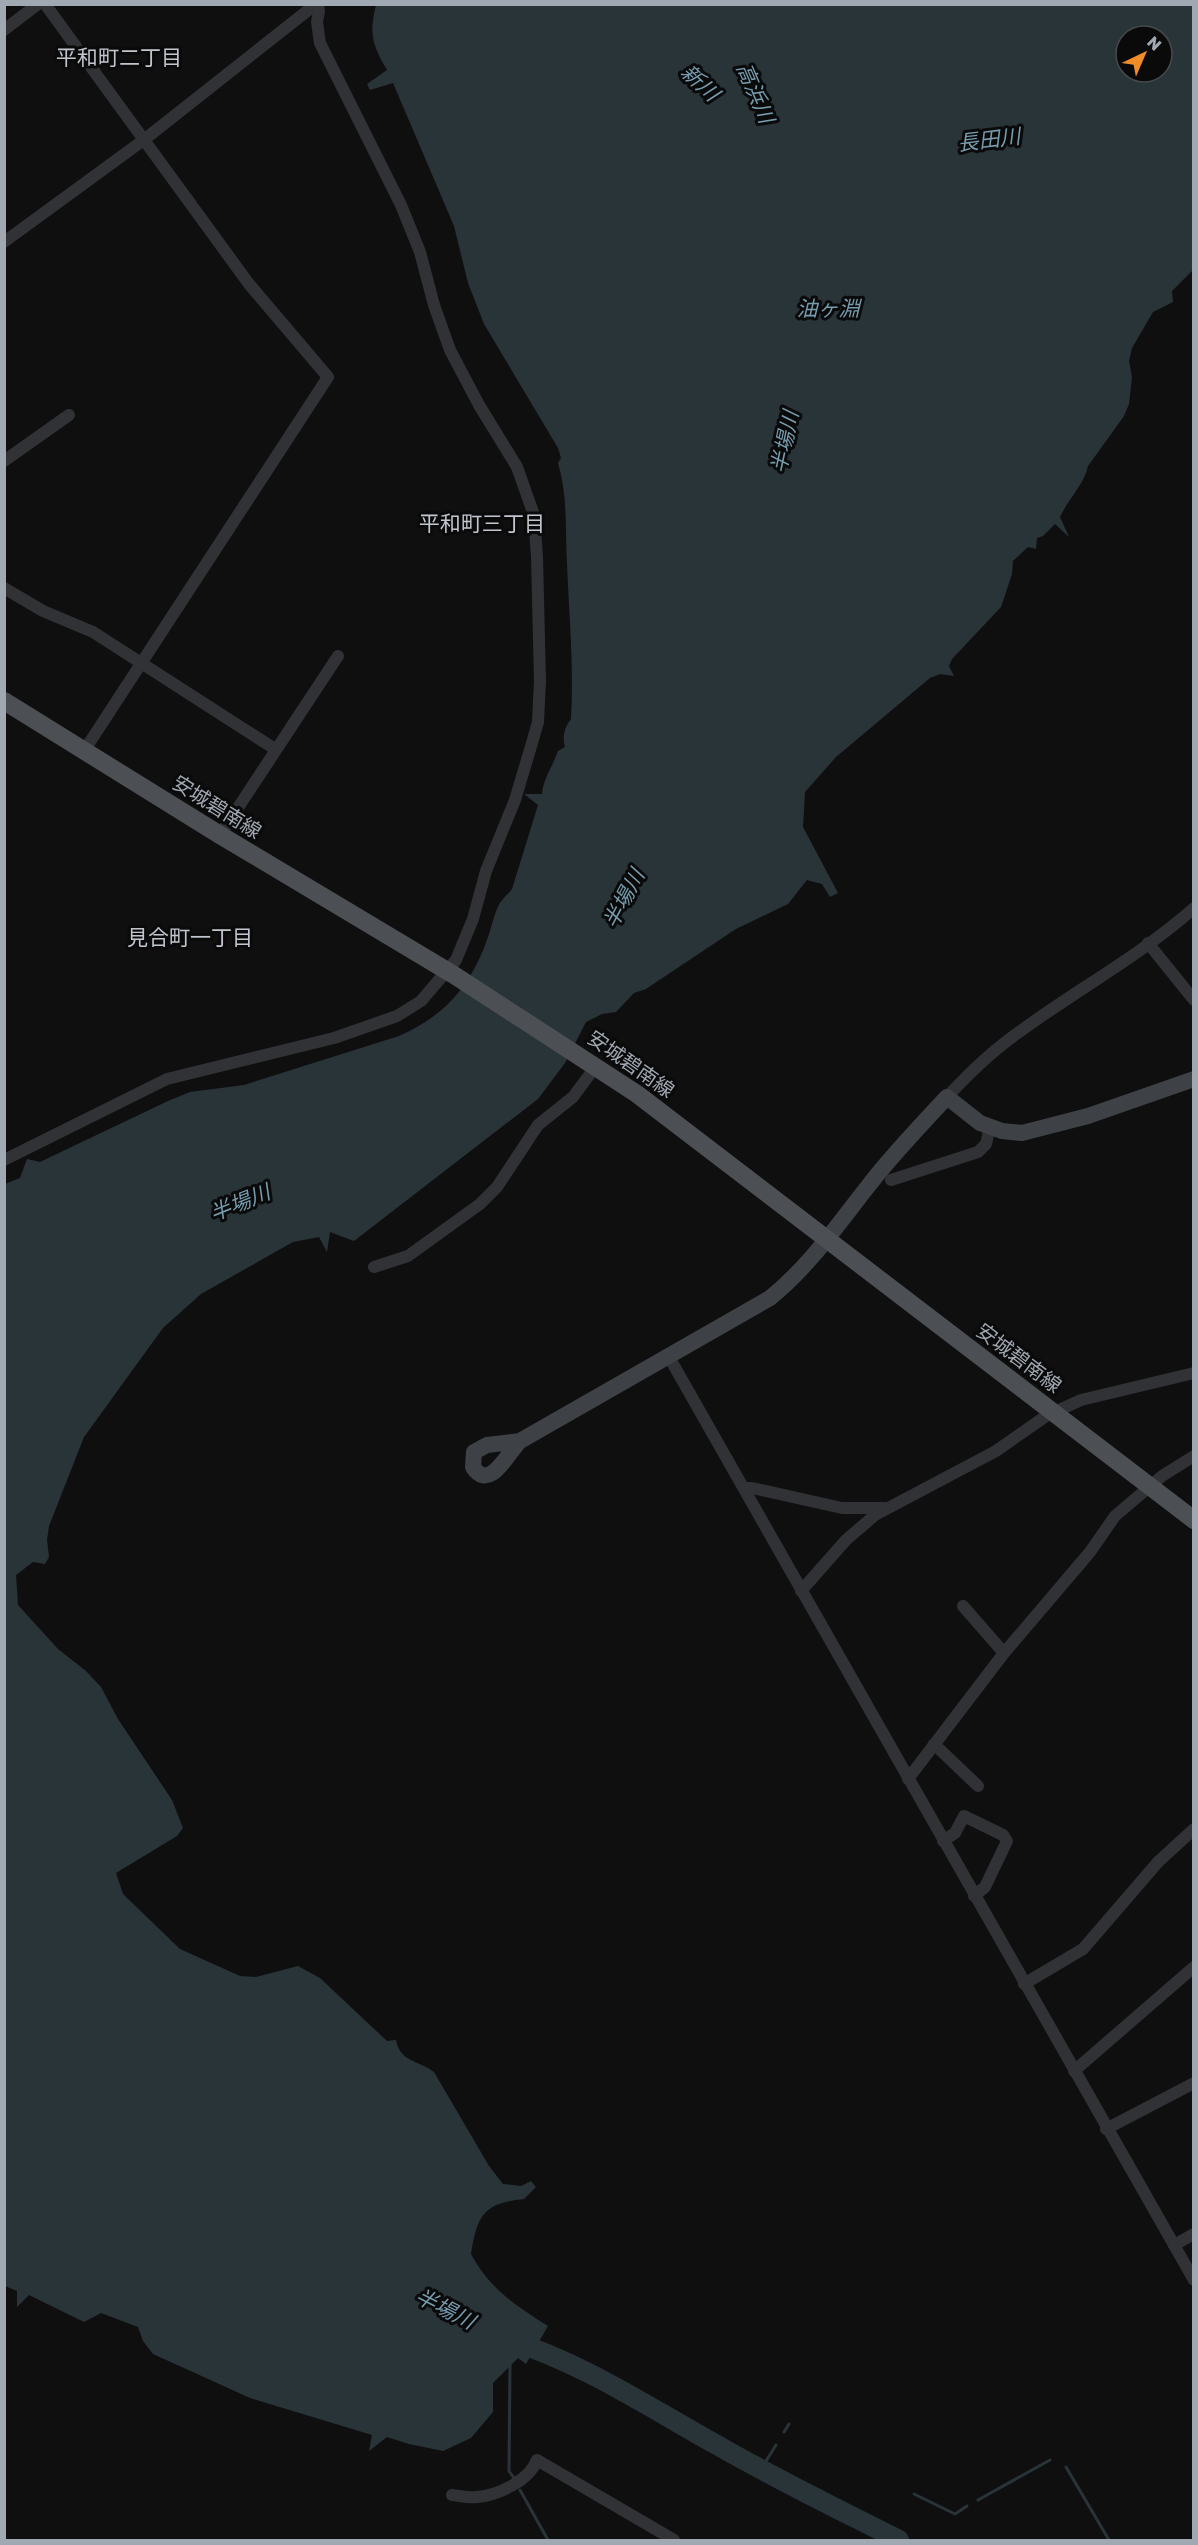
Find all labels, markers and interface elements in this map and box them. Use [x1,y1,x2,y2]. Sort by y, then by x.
north arrow [1114,24,1174,84]
text: N [1143,32,1166,55]
district label: 平和町二丁目 [56,44,182,70]
water label: 新川 [676,58,726,107]
water label: 高浜川 [732,59,781,129]
water label: 長田川 [956,122,1024,156]
water label: 油ヶ淵 [797,295,862,321]
water label: 半場川 [765,406,804,475]
district label: 平和町三丁目 [419,510,545,536]
street label: 安城碧南線 [169,769,266,843]
water label: 半場川 [597,863,650,932]
district label: 見合町一丁目 [127,924,253,950]
street label: 安城碧南線 [584,1025,679,1102]
water label: 半場川 [206,1177,276,1226]
street label: 安城碧南線 [972,1318,1067,1397]
water label: 半場川 [411,2282,481,2335]

